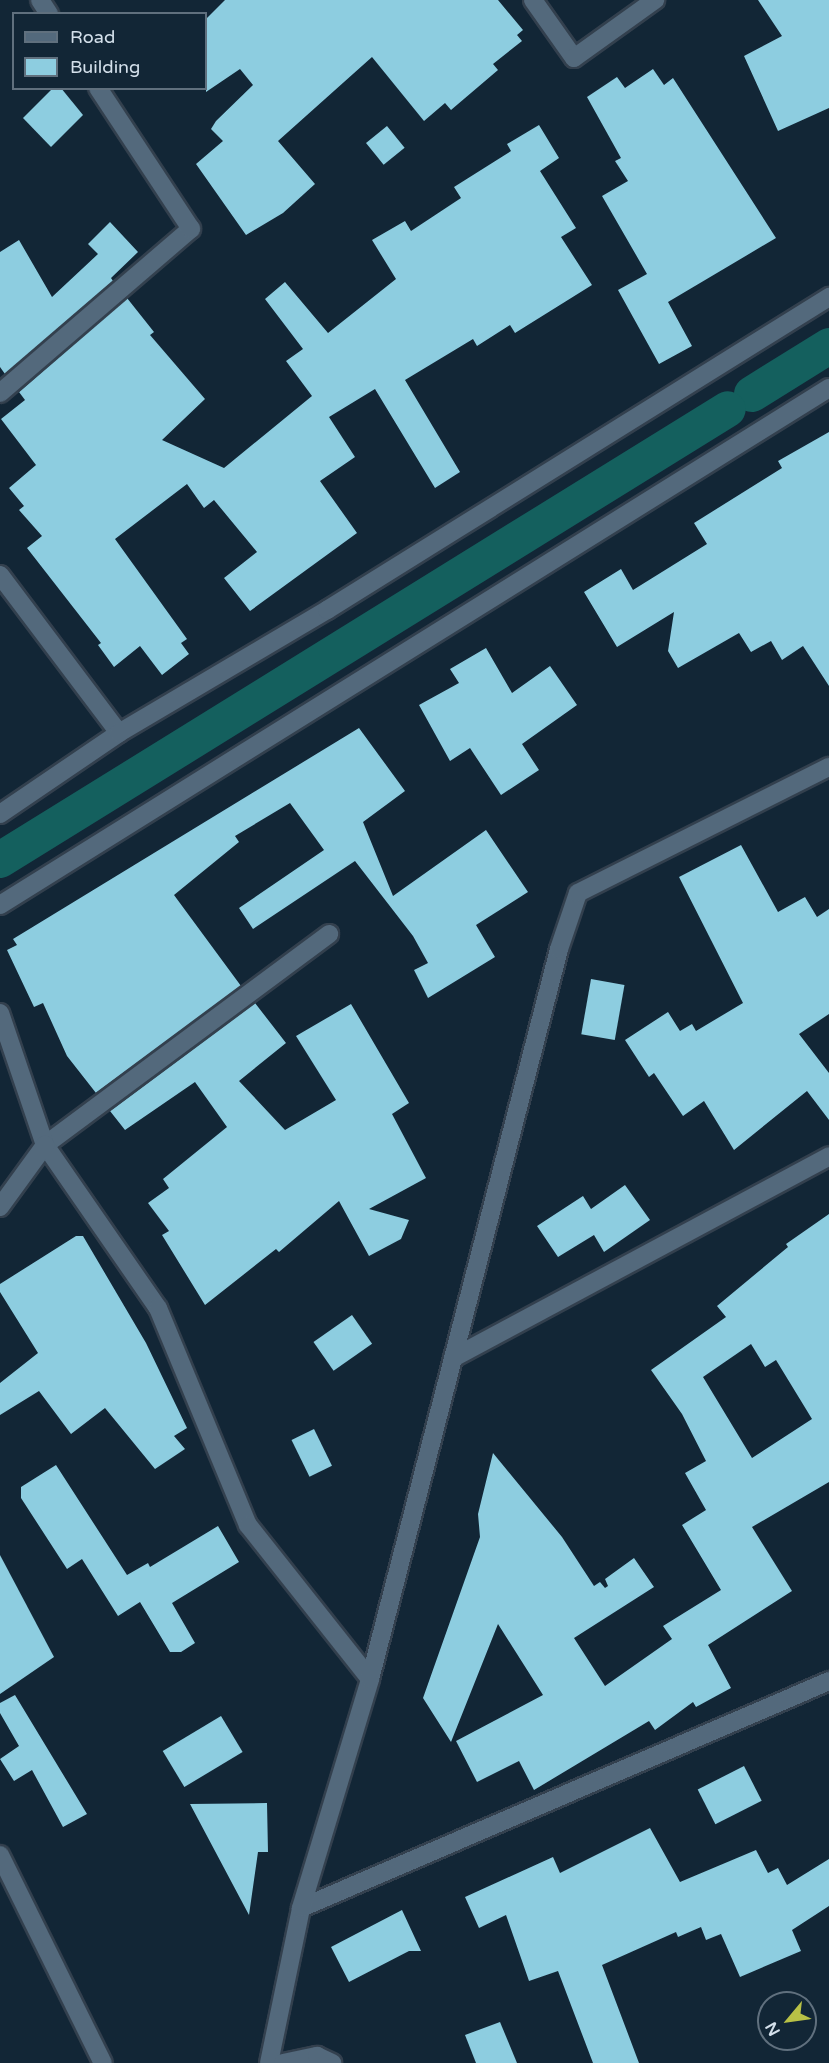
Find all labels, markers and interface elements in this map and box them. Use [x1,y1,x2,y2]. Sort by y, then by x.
legend [12,12,207,90]
text: Road [70,26,115,48]
text: Building [70,56,140,78]
north arrow [757,1991,817,2051]
text: N [761,2018,785,2039]

